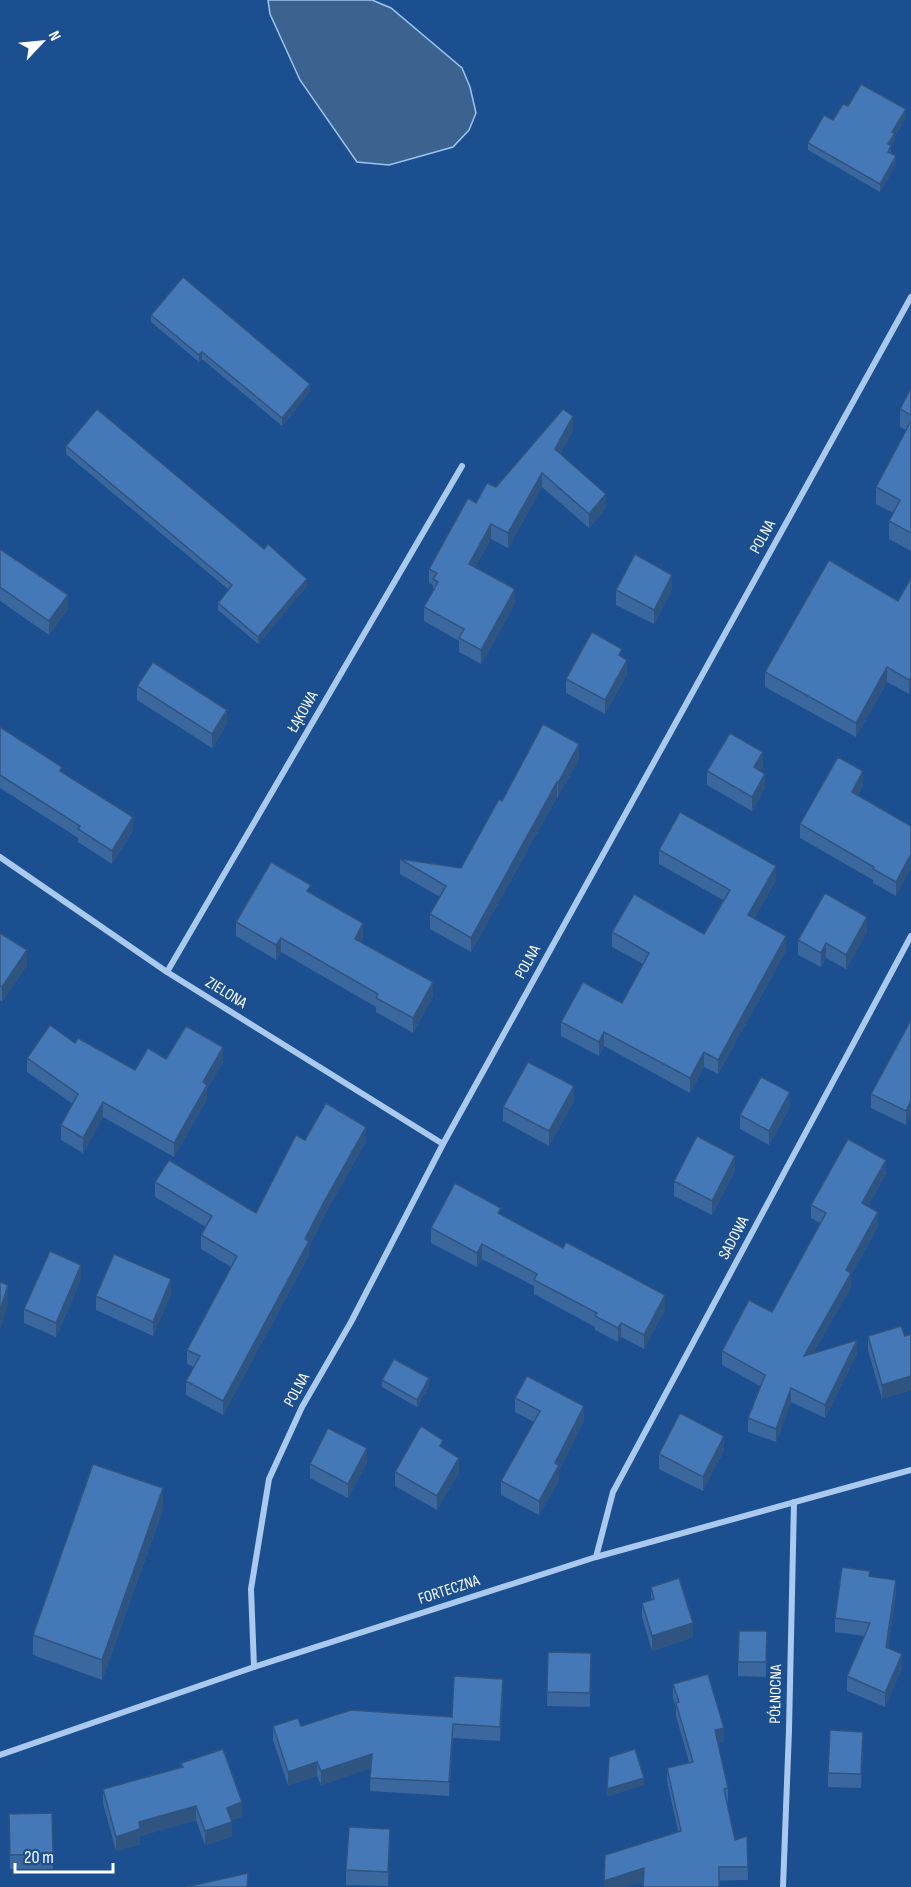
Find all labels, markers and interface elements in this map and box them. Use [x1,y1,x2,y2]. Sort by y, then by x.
north arrow [12,12,72,72]
text: N [44,28,65,44]
street label: POLNA [746,517,780,557]
street label: ŁĄKOWA [283,688,322,737]
street label: POLNA [511,942,545,982]
street label: ZIELONA [202,973,250,1013]
street label: SADOWA [715,1213,753,1263]
street label: POLNA [280,1370,314,1410]
street label: FORTECZNA [416,1571,482,1609]
street label: PÓŁNOCNA [766,1664,786,1724]
scale bar [15,1836,112,1874]
text: 20 m [24,1847,54,1868]

